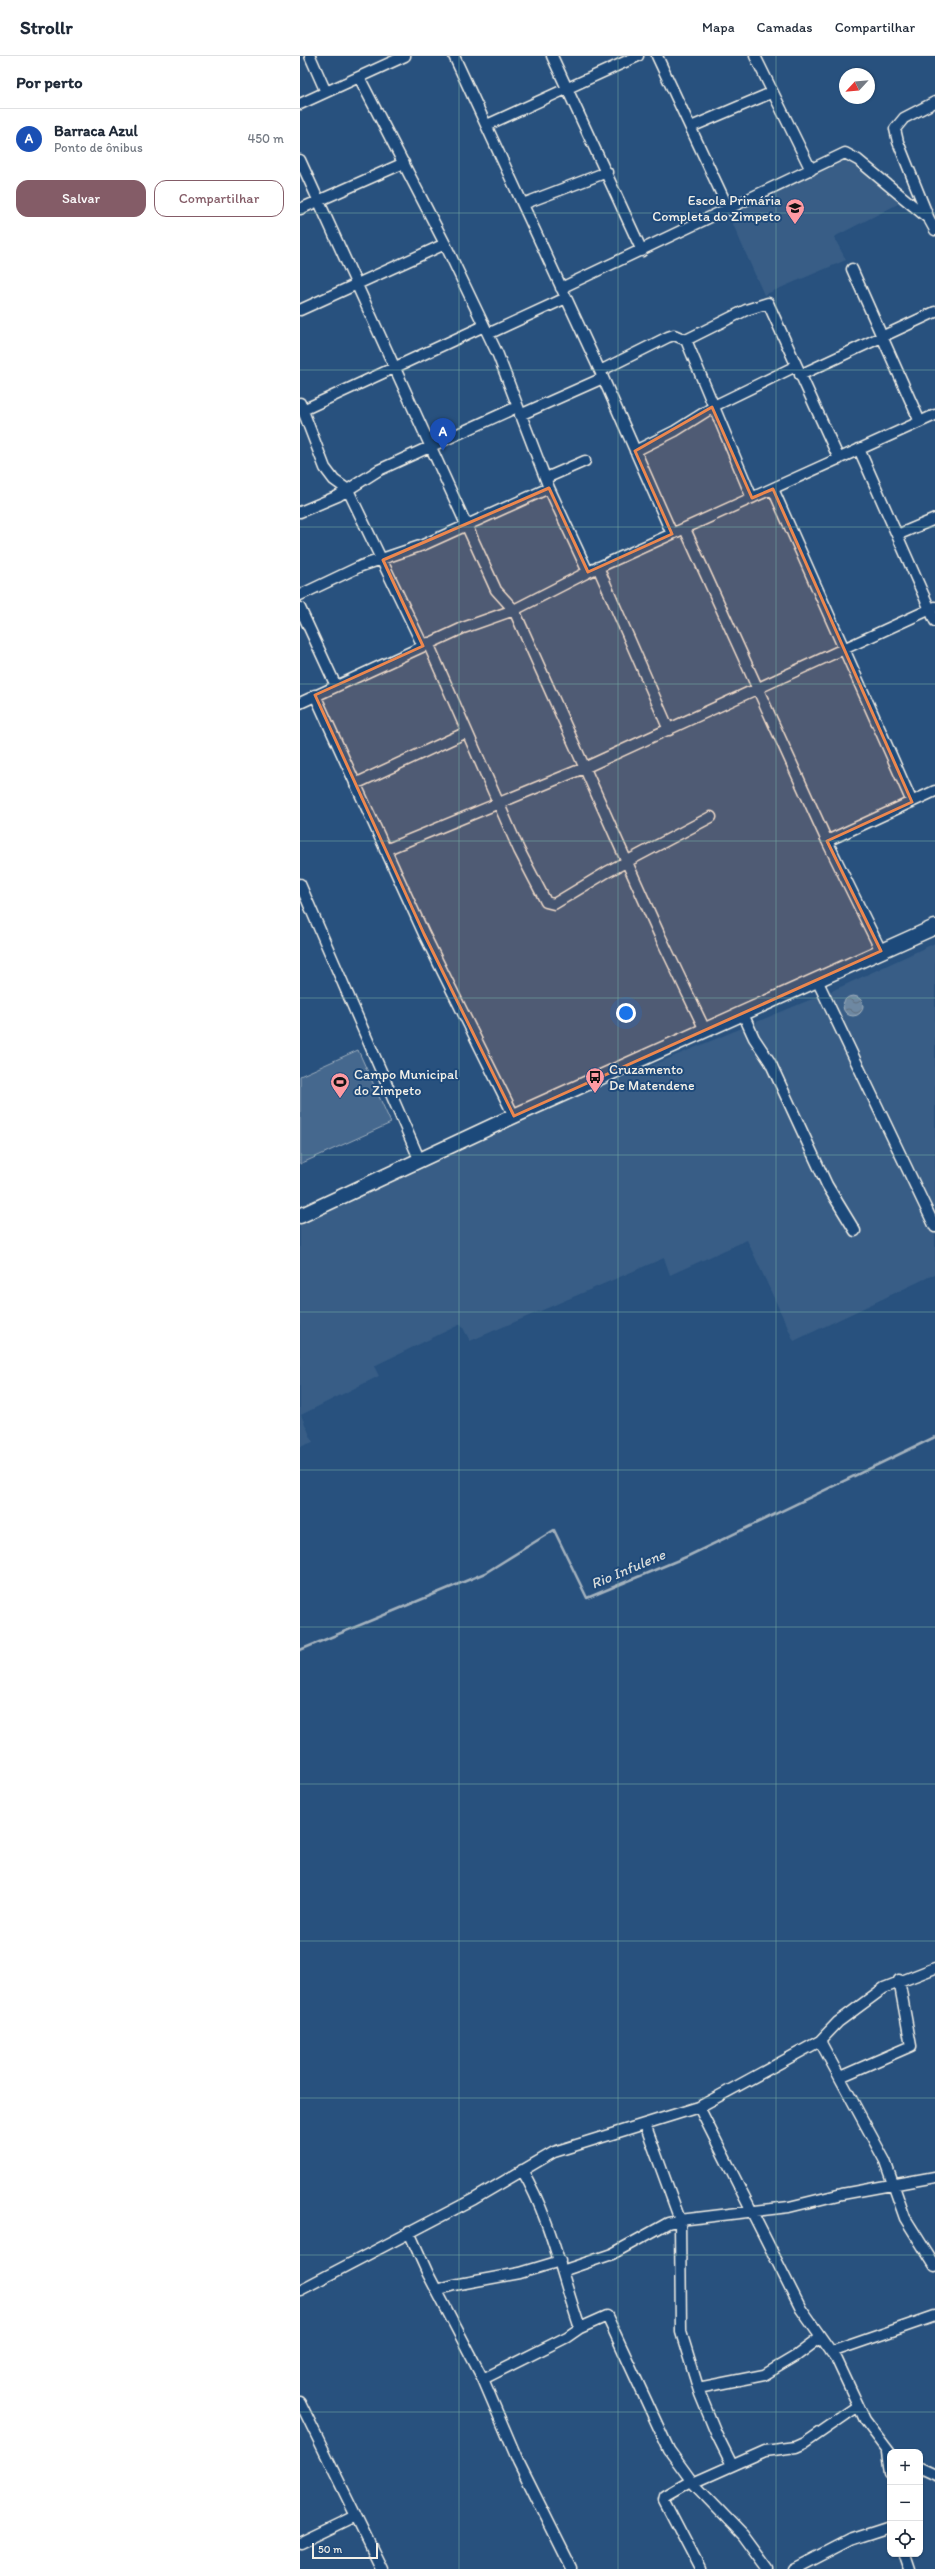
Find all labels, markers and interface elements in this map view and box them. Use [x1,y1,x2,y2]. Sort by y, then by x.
text: Strollr [20,16,73,39]
text: Mapa [702,19,735,36]
text: Camadas [757,19,813,36]
text: Compartilhar [835,19,915,36]
north arrow [839,68,875,104]
text: Por perto [16,72,83,92]
text: Barraca Azul [54,122,138,140]
text: A [25,131,33,146]
text: 450 m [247,131,284,146]
text: Ponto de ônibus [54,140,143,155]
button: Salvar [16,180,146,217]
button: Compartilhar [154,180,284,217]
place label: Escola Primária Completa do Zimpeto [652,192,781,225]
school or university icon: Escola Primária Completa do Zimpeto [784,197,806,225]
pin: A [430,418,456,451]
your location [616,1003,636,1023]
place label: Cruzamento De Matendene [609,1061,695,1094]
place label: Campo Municipal do Zimpeto [354,1066,458,1099]
bus stop icon: Cruzamento De Matendene [584,1066,606,1094]
sports icon: Campo Municipal do Zimpeto [329,1071,351,1099]
water label: Rio Infulene [588,1545,669,1593]
map controls [887,2449,923,2557]
button: + [887,2449,923,2485]
button: − [887,2485,923,2521]
button: locate [887,2521,923,2557]
scale bar [312,2541,378,2560]
text: 50 m [318,2543,342,2556]

